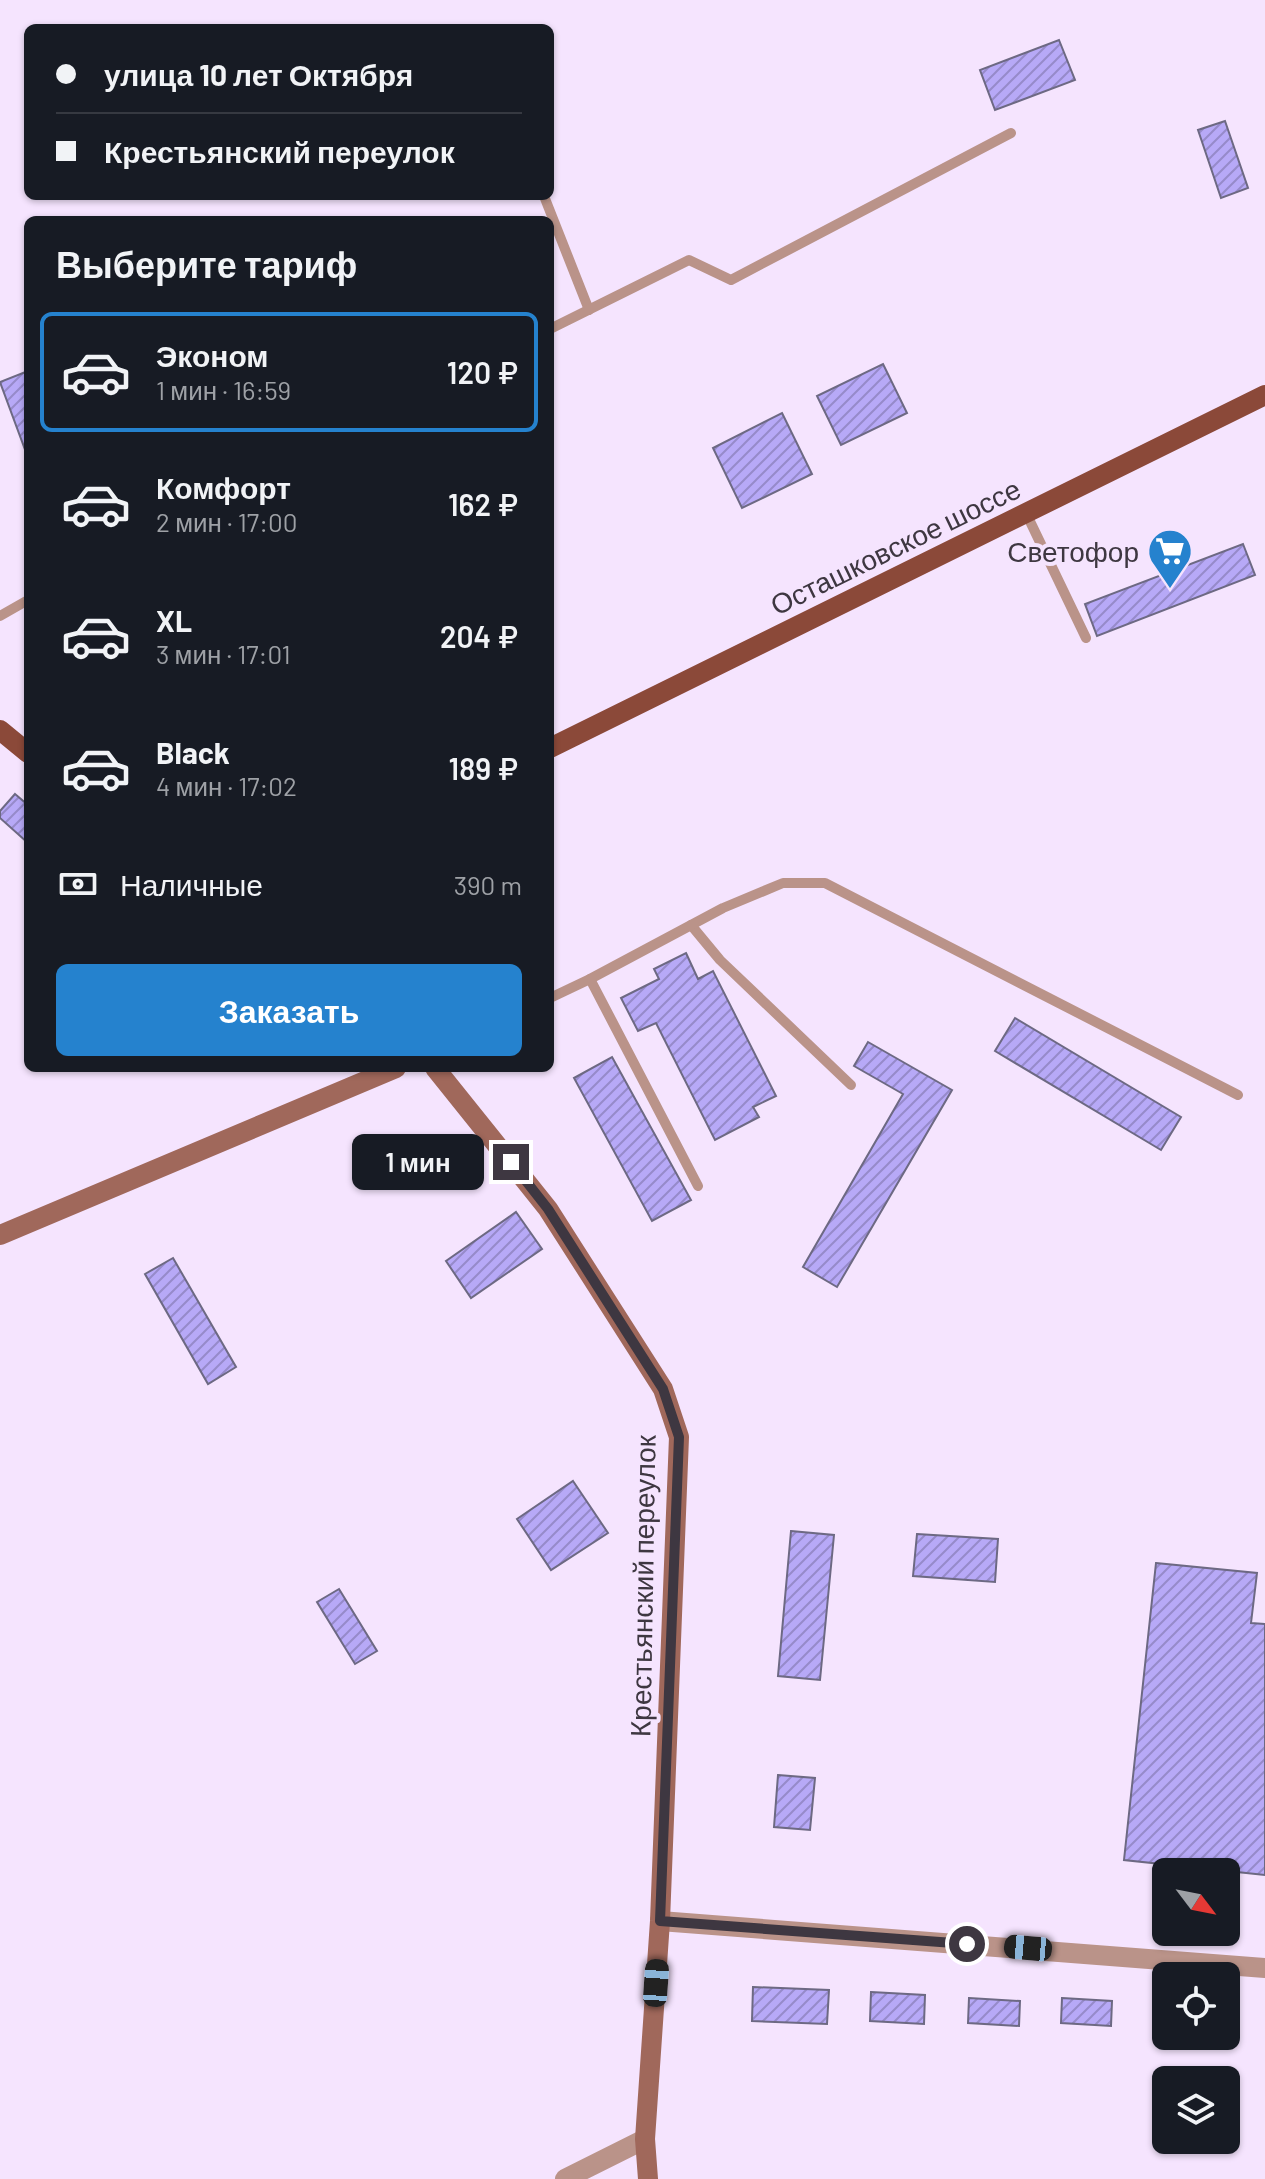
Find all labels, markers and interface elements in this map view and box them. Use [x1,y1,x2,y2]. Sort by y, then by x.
text: улица 10 лет Октября [104,56,413,92]
text: Крестьянский переулок [104,133,455,169]
text: Выберите тариф [56,242,357,285]
icon: car [60,336,132,408]
text: Эконом [156,337,269,373]
text: 120 ₽ [447,354,518,390]
text: 1 мин · 16:59 [156,374,291,405]
icon: car [60,468,132,540]
text: Комфорт [156,469,291,505]
street label: Осташковское шоссе [764,471,1026,621]
text: 162 ₽ [448,486,518,522]
text: 2 мин · 17:00 [156,506,297,537]
supermarket icon: Светофор [1146,527,1194,590]
place label: Светофор [1007,534,1139,568]
icon: car [60,600,132,672]
text: XL [156,602,192,638]
text: 204 ₽ [440,618,518,654]
text: 3 мин · 17:01 [156,638,290,669]
icon: car [60,732,132,804]
text: Black [156,734,230,770]
text: 189 ₽ [449,750,518,786]
text: 4 мин · 17:02 [156,770,297,801]
icon: cash [56,862,100,906]
text: Наличные [120,866,263,902]
text: 390 m [454,869,522,900]
button: Заказать [56,964,522,1056]
callout: 1 мин [351,1134,483,1190]
route end [493,1144,529,1180]
text: 1 мин [385,1146,451,1177]
street label: Крестьянский переулок [622,1434,662,1737]
north arrow [1152,1858,1240,1946]
map controls [1152,1858,1240,2154]
route start [949,1926,985,1962]
car [1003,1934,1053,1962]
car [642,1958,670,2008]
button: locate [1152,1962,1240,2050]
button: layers [1152,2066,1240,2154]

